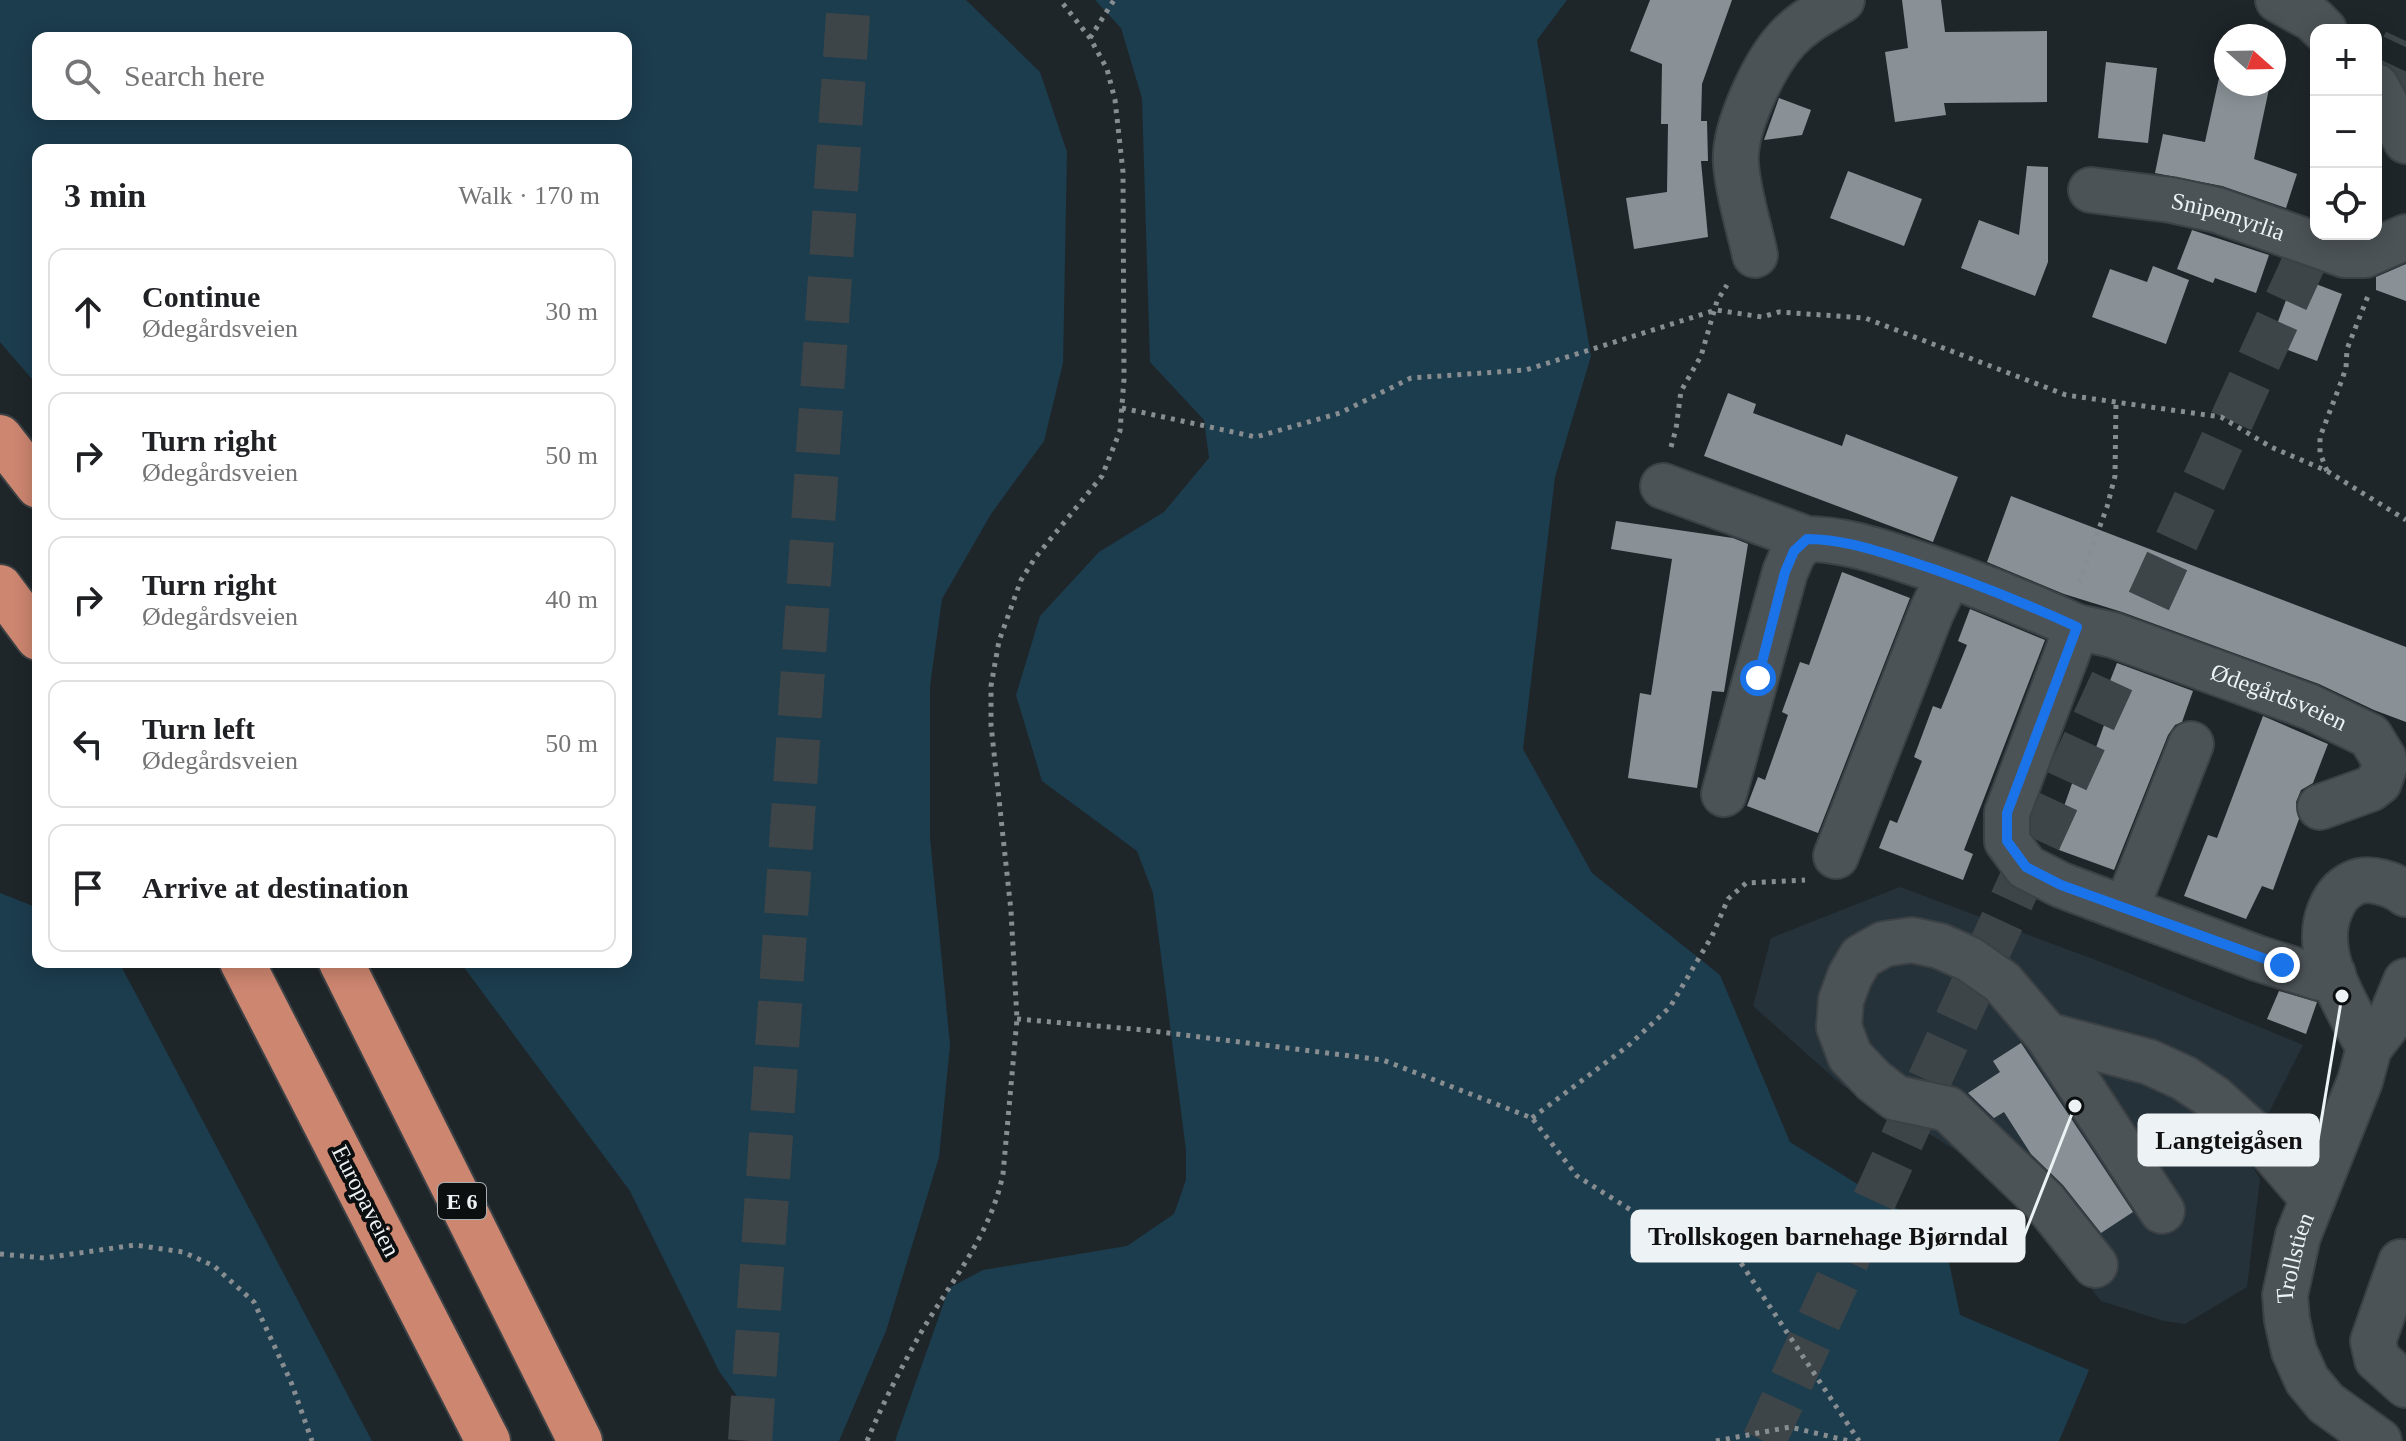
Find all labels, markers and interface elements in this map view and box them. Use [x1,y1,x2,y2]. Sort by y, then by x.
north arrow [2214,24,2286,96]
map controls [2310,24,2382,240]
button: + [2310,24,2382,96]
search box [32,32,632,120]
icon: search [60,54,104,98]
text: Search here [124,59,265,92]
button: − [2310,96,2382,168]
button: locate [2310,168,2382,240]
text: 3 min [64,177,146,214]
text: Walk · 170 m [458,181,600,210]
street label: Snipemyrlia [2169,187,2289,246]
text: Continue [142,280,260,313]
icon: ahead [66,290,110,334]
text: 30 m [545,297,598,326]
text: Ødegårdsveien [142,314,298,343]
text: Turn right [142,424,277,457]
icon: right [66,434,110,478]
text: 50 m [545,441,598,470]
text: Ødegårdsveien [142,458,298,487]
text: Turn right [142,568,277,601]
icon: right [66,578,110,622]
text: 40 m [545,585,598,614]
text: Ødegårdsveien [142,602,298,631]
street label: Ødegårdsveien [2207,659,2351,736]
route start [1740,660,1776,696]
text: Turn left [142,712,255,745]
icon: left [66,722,110,766]
text: 50 m [545,729,598,758]
text: Ødegårdsveien [142,746,298,775]
icon: arrive [66,866,110,910]
text: Arrive at destination [142,871,409,904]
route end [2264,947,2300,983]
callout: Langteigåsen [2139,1115,2318,1165]
text: Langteigåsen [2155,1126,2303,1155]
street label: Europaveien [327,1141,405,1261]
road number: E 6 [438,1183,486,1219]
street label: Trollstien [2271,1209,2319,1304]
callout: Trollskogen barnehage Bjørndal [1632,1211,2024,1261]
text: Trollskogen barnehage Bjørndal [1648,1222,2008,1251]

